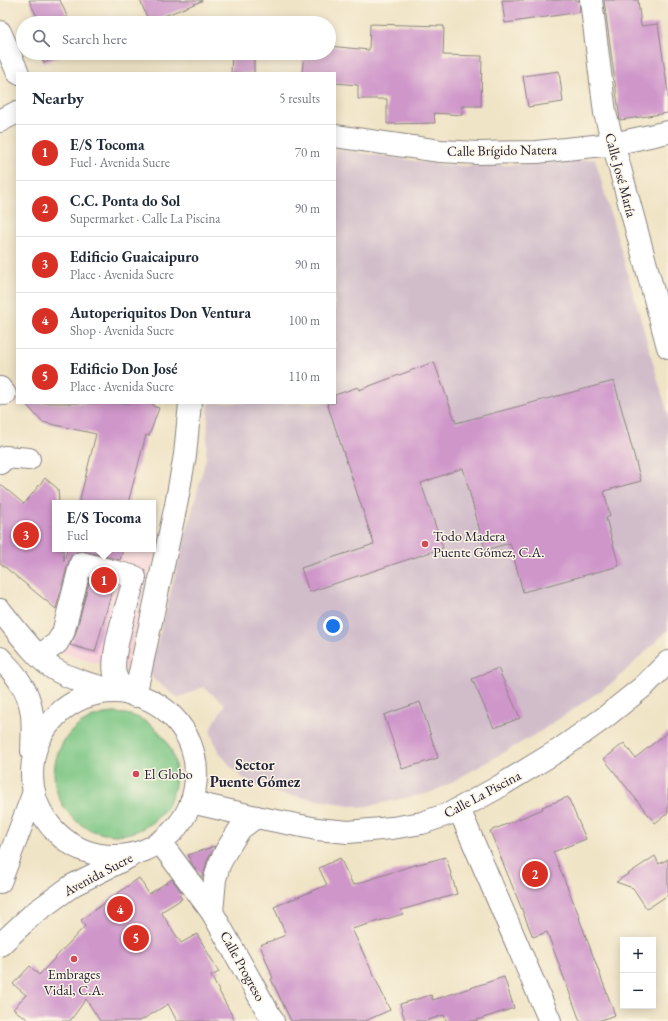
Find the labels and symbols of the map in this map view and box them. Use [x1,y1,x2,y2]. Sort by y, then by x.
street label: Calle José María [601,131,641,220]
street label: Calle Brígido Natera [447,140,558,160]
pin: 3 [13,520,39,550]
place label: Todo Madera Puente Gómez, C.A. [433,527,544,561]
marker: Todo Madera Puente Gómez, C.A. [420,539,430,549]
pin: 1 [91,565,117,595]
your location [323,616,343,636]
district label: Sector Puente Gómez [210,755,301,791]
place label: El Globo [144,765,193,783]
street label: Calle La Piscina [440,766,524,822]
marker: El Globo [131,769,141,779]
street label: Avenida Sucre [59,848,136,900]
pin: 2 [522,859,548,889]
pin: 4 [107,894,133,924]
pin: 5 [123,923,149,953]
street label: Calle Progreso [216,928,270,1004]
marker: Embrages Vidal, C.A. [69,954,79,964]
place label: Embrages Vidal, C.A. [44,965,104,999]

